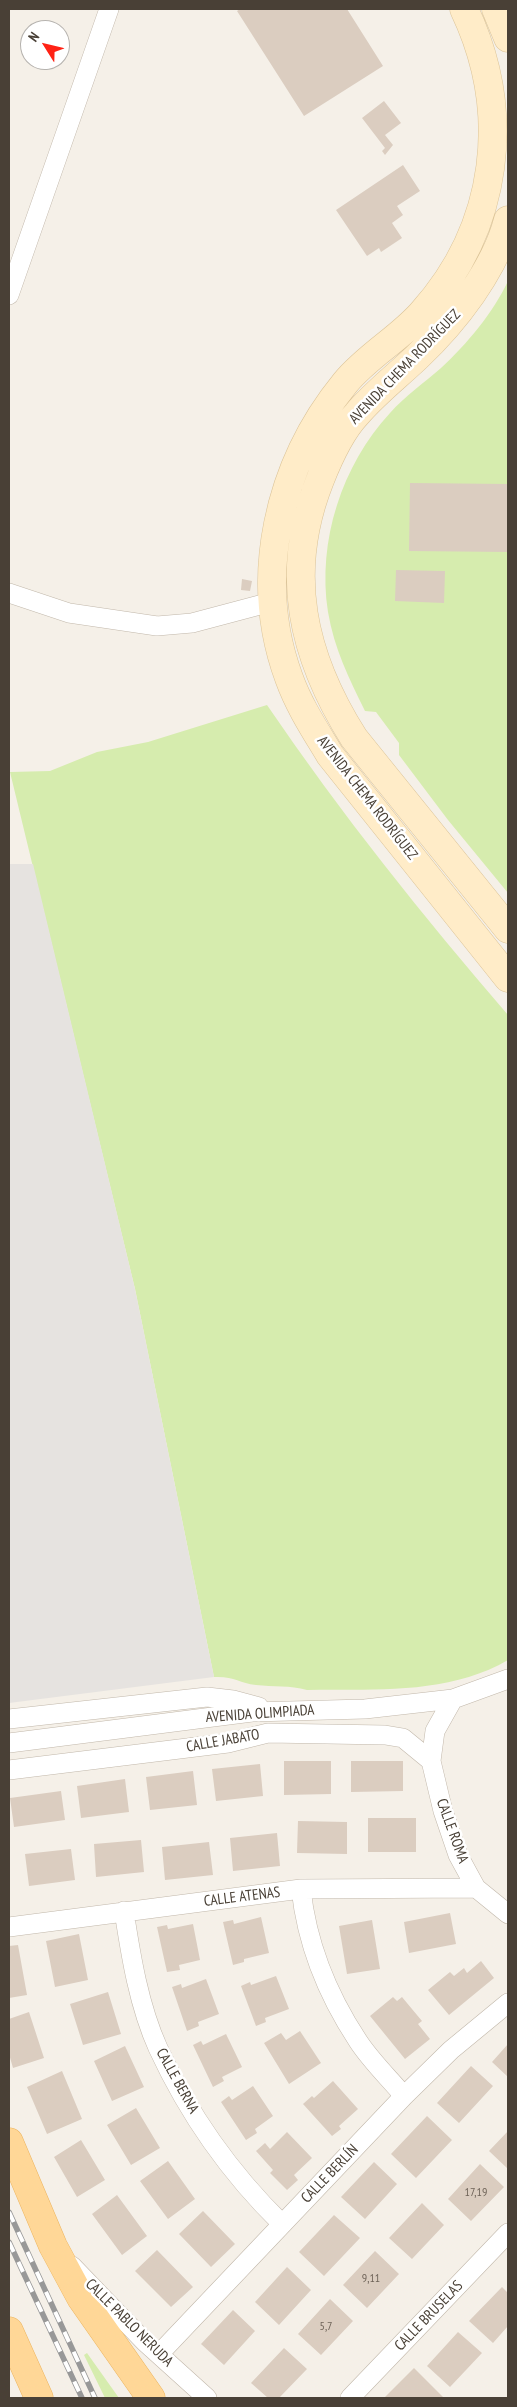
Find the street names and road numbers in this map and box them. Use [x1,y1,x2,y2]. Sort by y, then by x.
street label: AVENIDA CHEMA RODRÍGUEZ [346,306,464,428]
street label: AVENIDA CHEMA RODRÍGUEZ [313,732,421,864]
street label: AVENIDA OLIMPIADA [205,1701,315,1727]
street label: CALLE JABATO [185,1726,261,1756]
street label: CALLE ROMA [432,1796,472,1866]
street label: CALLE ATENAS [203,1883,281,1911]
street label: CALLE BERNA [152,2045,202,2117]
street label: CALLE BERLÍN [298,2141,362,2207]
street label: CALLE PABLO NERUDA [81,2275,177,2371]
street label: CALLE BRUSELAS [391,2277,467,2355]

